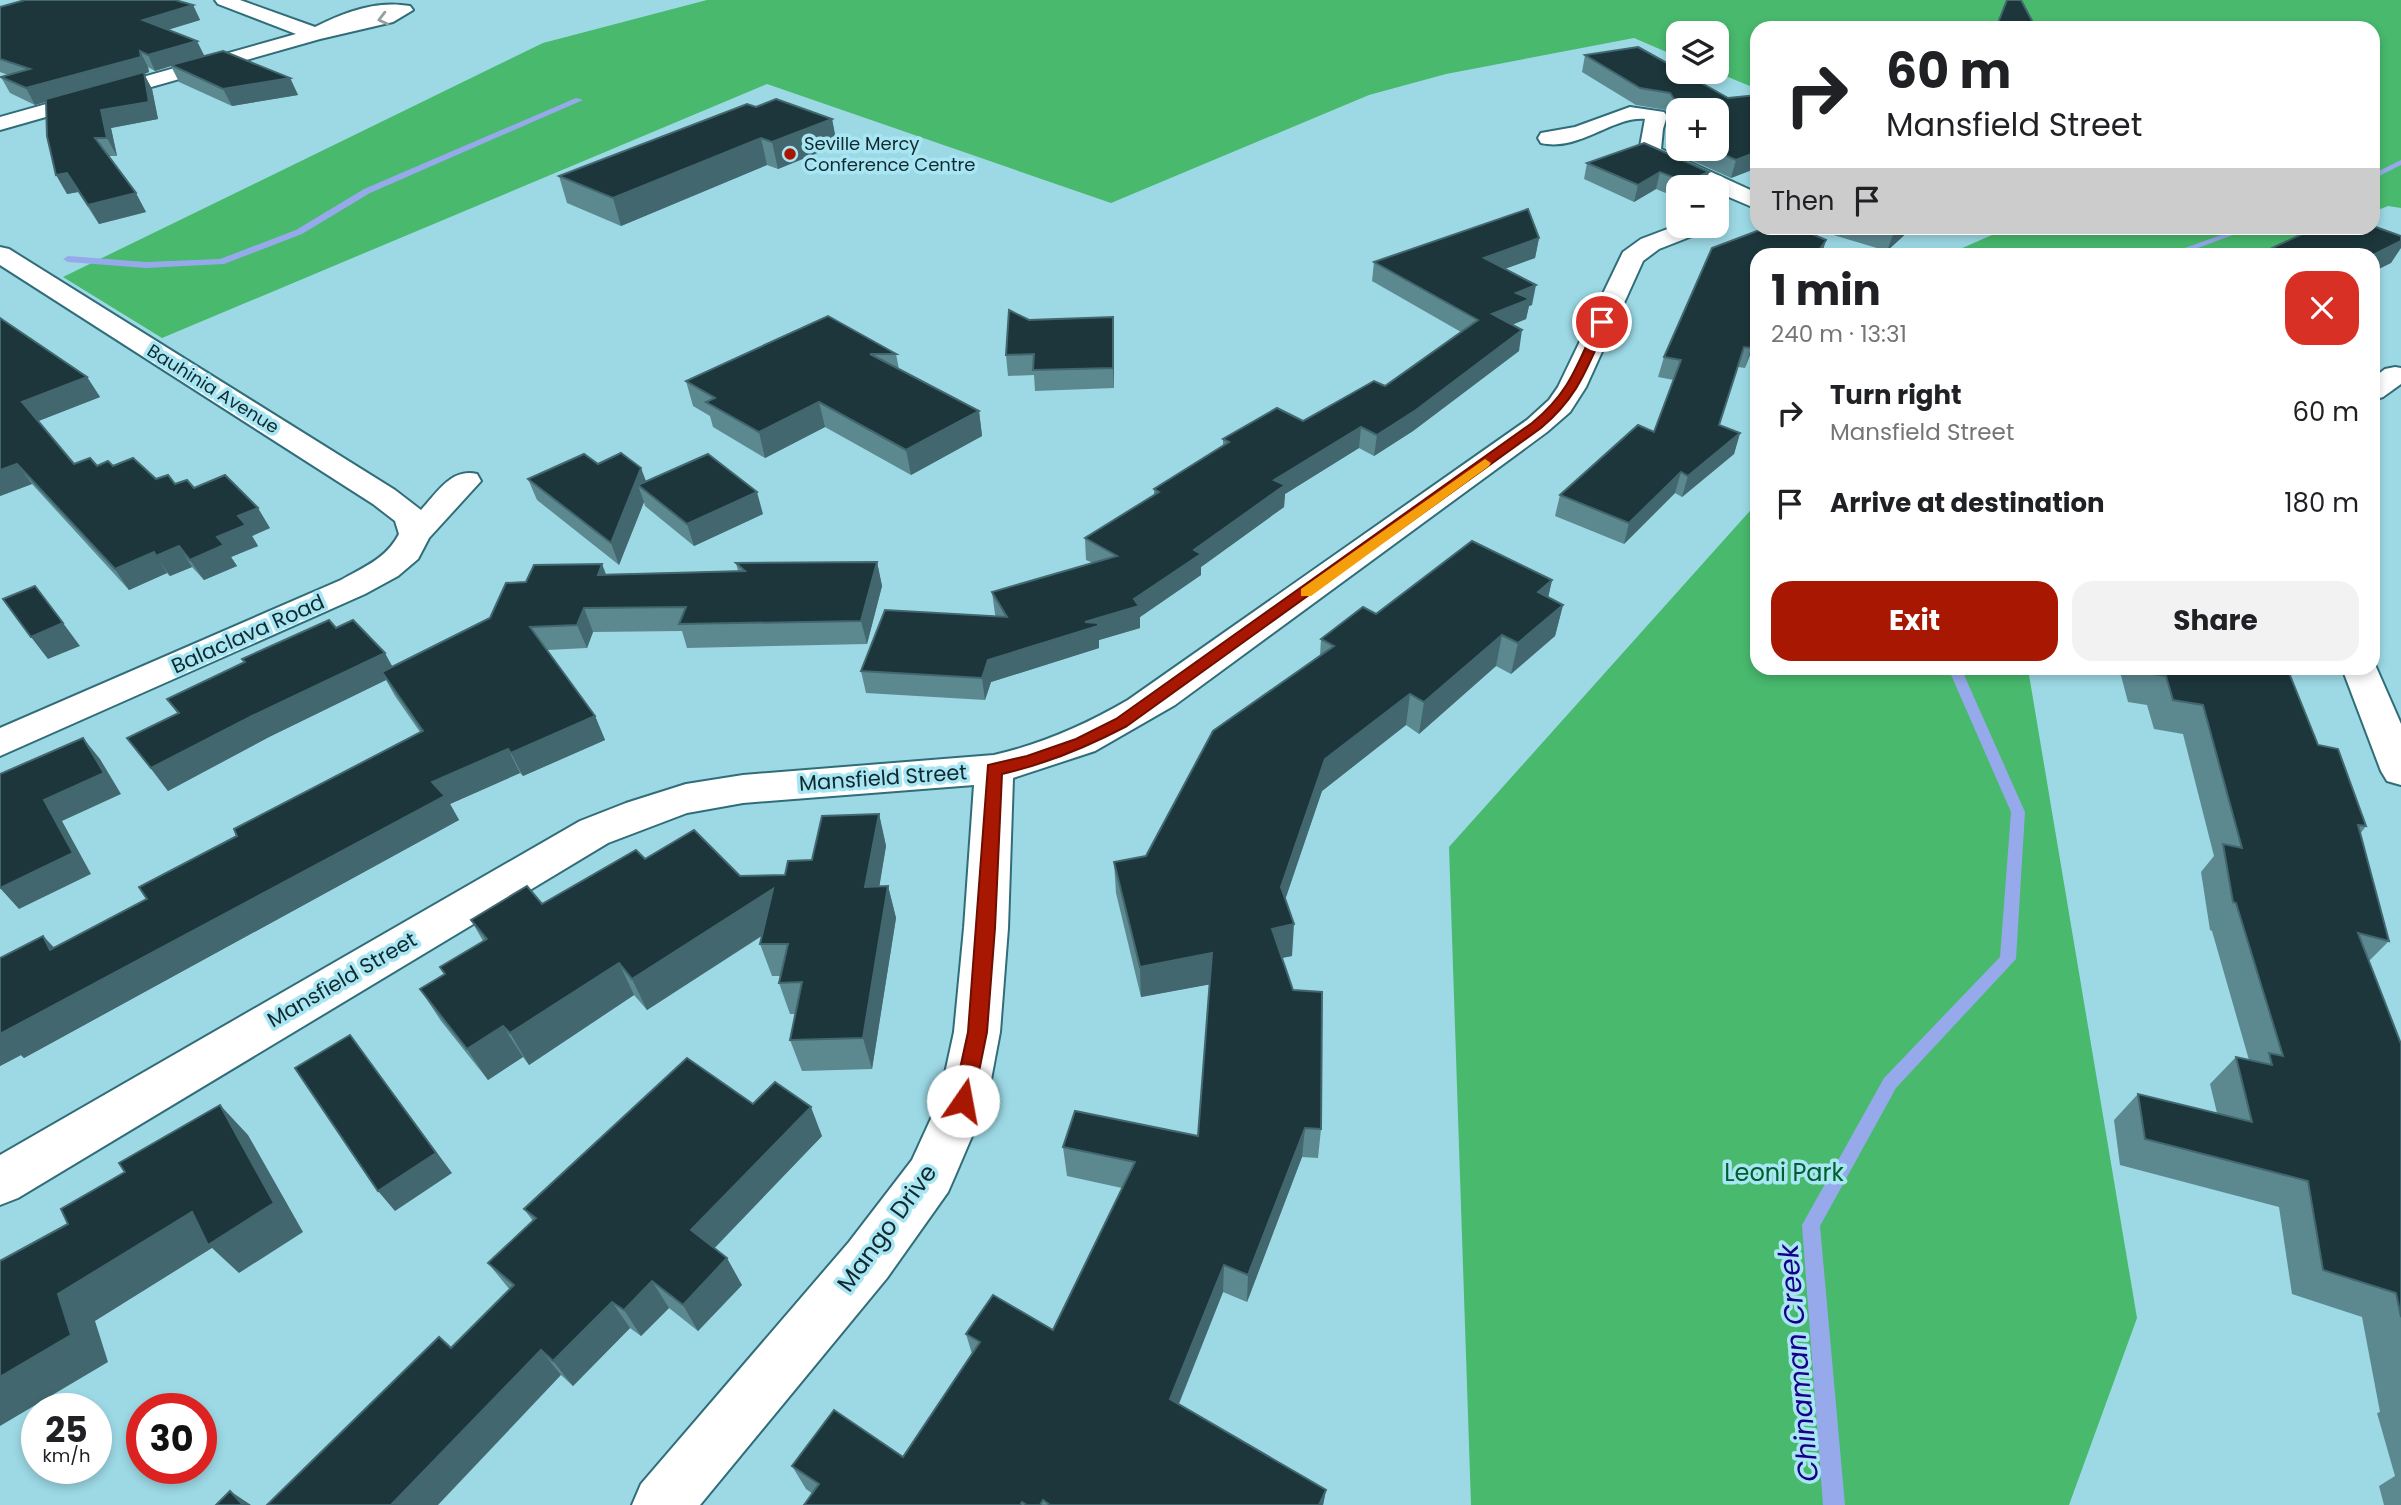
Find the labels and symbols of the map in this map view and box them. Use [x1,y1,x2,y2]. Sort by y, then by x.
one-way arrow [377,11,389,25]
place label: Seville Mercy Conference Centre [804,131,975,177]
marker: Seville Mercy Conference Centre [782,146,798,162]
pin [1572,292,1632,352]
street label: Bauhinia Avenue [143,338,284,439]
street label: Balaclava Road [167,587,329,680]
street label: Mansfield Street [798,757,968,798]
street label: Mansfield Street [262,925,422,1034]
position arrow [926,1064,1000,1138]
park label: Leoni Park [1724,1156,1844,1189]
street label: Mango Drive [829,1157,944,1298]
water label: Chinaman Creek [1769,1241,1828,1483]
speed limit sign: 30 [126,1393,217,1484]

